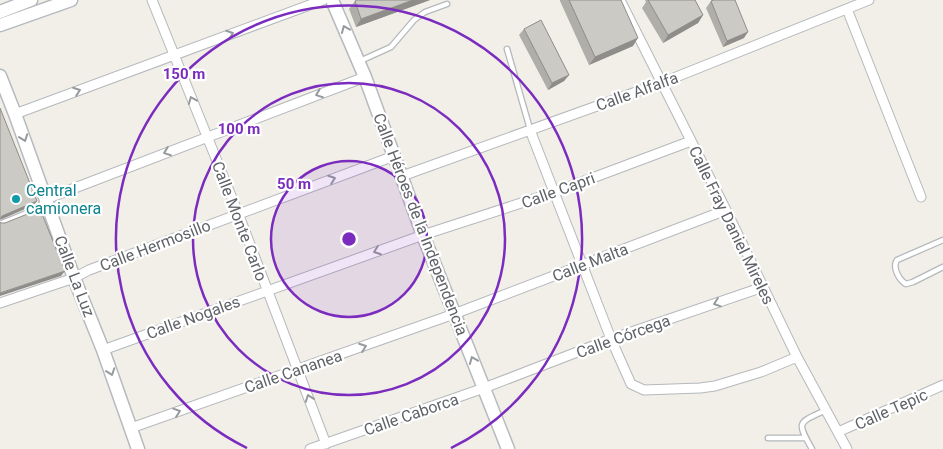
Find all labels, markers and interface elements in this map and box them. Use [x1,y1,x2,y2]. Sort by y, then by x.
one-way arrow [340,25,351,34]
one-way arrow [225,30,234,40]
text: 150 m [163,65,205,83]
street label: Calle Alfalfa [593,68,681,115]
one-way arrow [73,87,81,97]
one-way arrow [315,88,324,98]
one-way arrow [188,96,199,105]
street label: Calle Héroes de la Independencia [369,110,472,338]
text: 100 m [218,120,260,138]
one-way arrow [18,133,28,142]
street label: Calle Fray Daniel Mireles [685,143,778,307]
one-way arrow [164,146,172,156]
street label: Calle Monte Carlo [208,159,271,284]
street label: Calle Capri [519,168,597,213]
text: 50 m [277,175,311,193]
one-way arrow [327,175,335,185]
place label: Central camionera [26,181,101,218]
marker: Central camionera [10,193,22,205]
street label: Calle Hermosillo [97,216,213,275]
centre of rings [340,230,358,248]
street label: Calle La Luz [50,233,99,320]
street label: Calle Malta [549,239,631,286]
one-way arrow [374,246,382,256]
street label: Calle Nogales [144,292,243,343]
one-way arrow [713,297,721,307]
street label: Calle Córcega [574,311,673,362]
one-way arrow [358,342,367,352]
street label: Calle Cananea [242,346,344,397]
one-way arrow [469,357,479,365]
one-way arrow [105,368,115,376]
street label: Calle Tepic [852,385,930,434]
street label: Calle Caborca [361,389,461,440]
one-way arrow [305,394,315,403]
one-way arrow [172,408,181,418]

